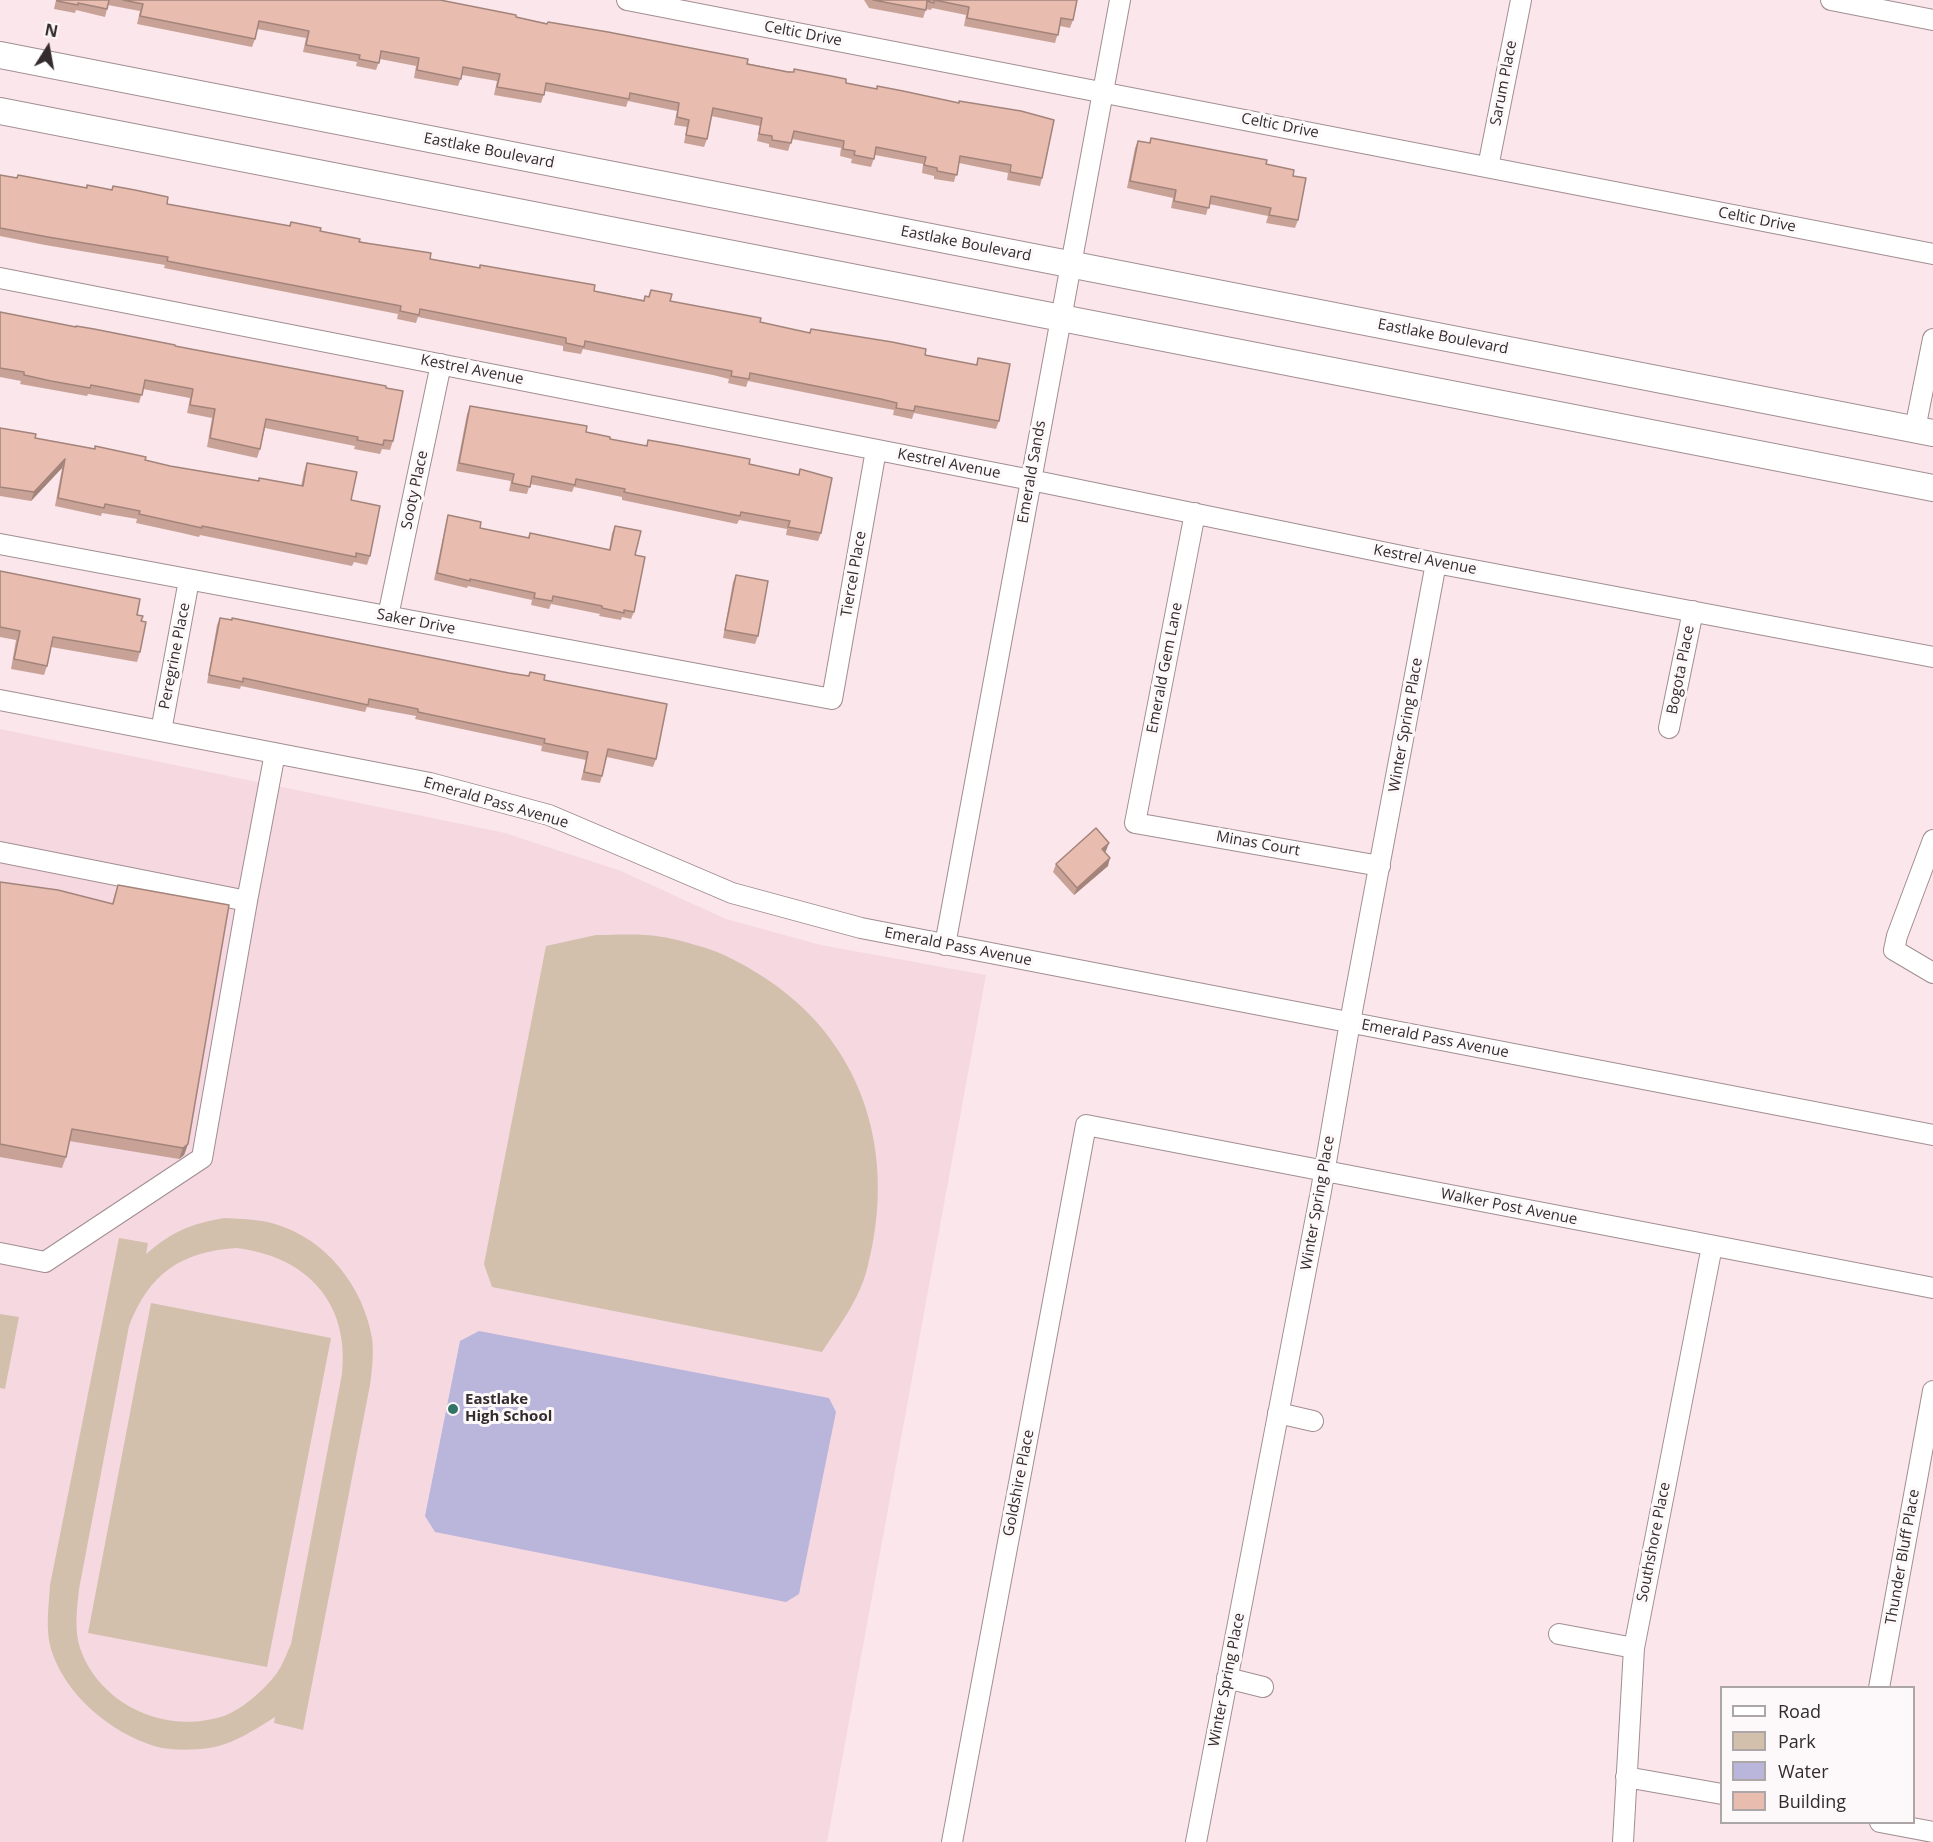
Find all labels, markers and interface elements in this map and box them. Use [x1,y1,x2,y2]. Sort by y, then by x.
north arrow [18,18,78,78]
text: N [43,18,60,42]
street label: Celtic Drive [763,18,843,50]
street label: Sarum Place [1487,39,1521,127]
street label: Celtic Drive [1240,110,1320,142]
street label: Eastlake Boulevard [422,130,556,172]
street label: Celtic Drive [1717,204,1797,236]
street label: Eastlake Boulevard [899,223,1033,265]
street label: Eastlake Boulevard [1376,316,1510,358]
street label: Kestrel Avenue [419,351,525,389]
street label: Emerald Sands [1014,419,1050,525]
street label: Kestrel Avenue [896,445,1002,483]
street label: Sooty Place [398,449,432,531]
street label: Tiercel Place [838,530,870,618]
street label: Kestrel Avenue [1372,541,1478,579]
street label: Peregrine Place [156,601,194,711]
street label: Emerald Gem Lane [1143,601,1187,735]
street label: Saker Drive [375,606,457,638]
street label: Bogota Place [1664,624,1698,716]
street label: Winter Spring Place [1385,656,1427,794]
street label: Emerald Pass Avenue [422,774,570,832]
street label: Minas Court [1215,828,1301,860]
street label: Emerald Pass Avenue [883,924,1033,970]
street label: Emerald Pass Avenue [1360,1016,1510,1062]
street label: Winter Spring Place [1297,1134,1339,1272]
street label: Walker Post Avenue [1439,1185,1579,1229]
place label: Eastlake High School [465,1391,552,1426]
marker: Eastlake High School [446,1402,460,1416]
street label: Goldshire Place [1000,1428,1038,1538]
street label: Southshore Place [1634,1481,1674,1603]
street label: Thunder Bluff Place [1882,1488,1924,1626]
street label: Winter Spring Place [1205,1612,1249,1748]
legend [1720,1686,1915,1824]
text: Road [1778,1699,1821,1723]
text: Park [1778,1729,1816,1753]
text: Water [1778,1759,1829,1783]
text: Building [1778,1789,1846,1813]

